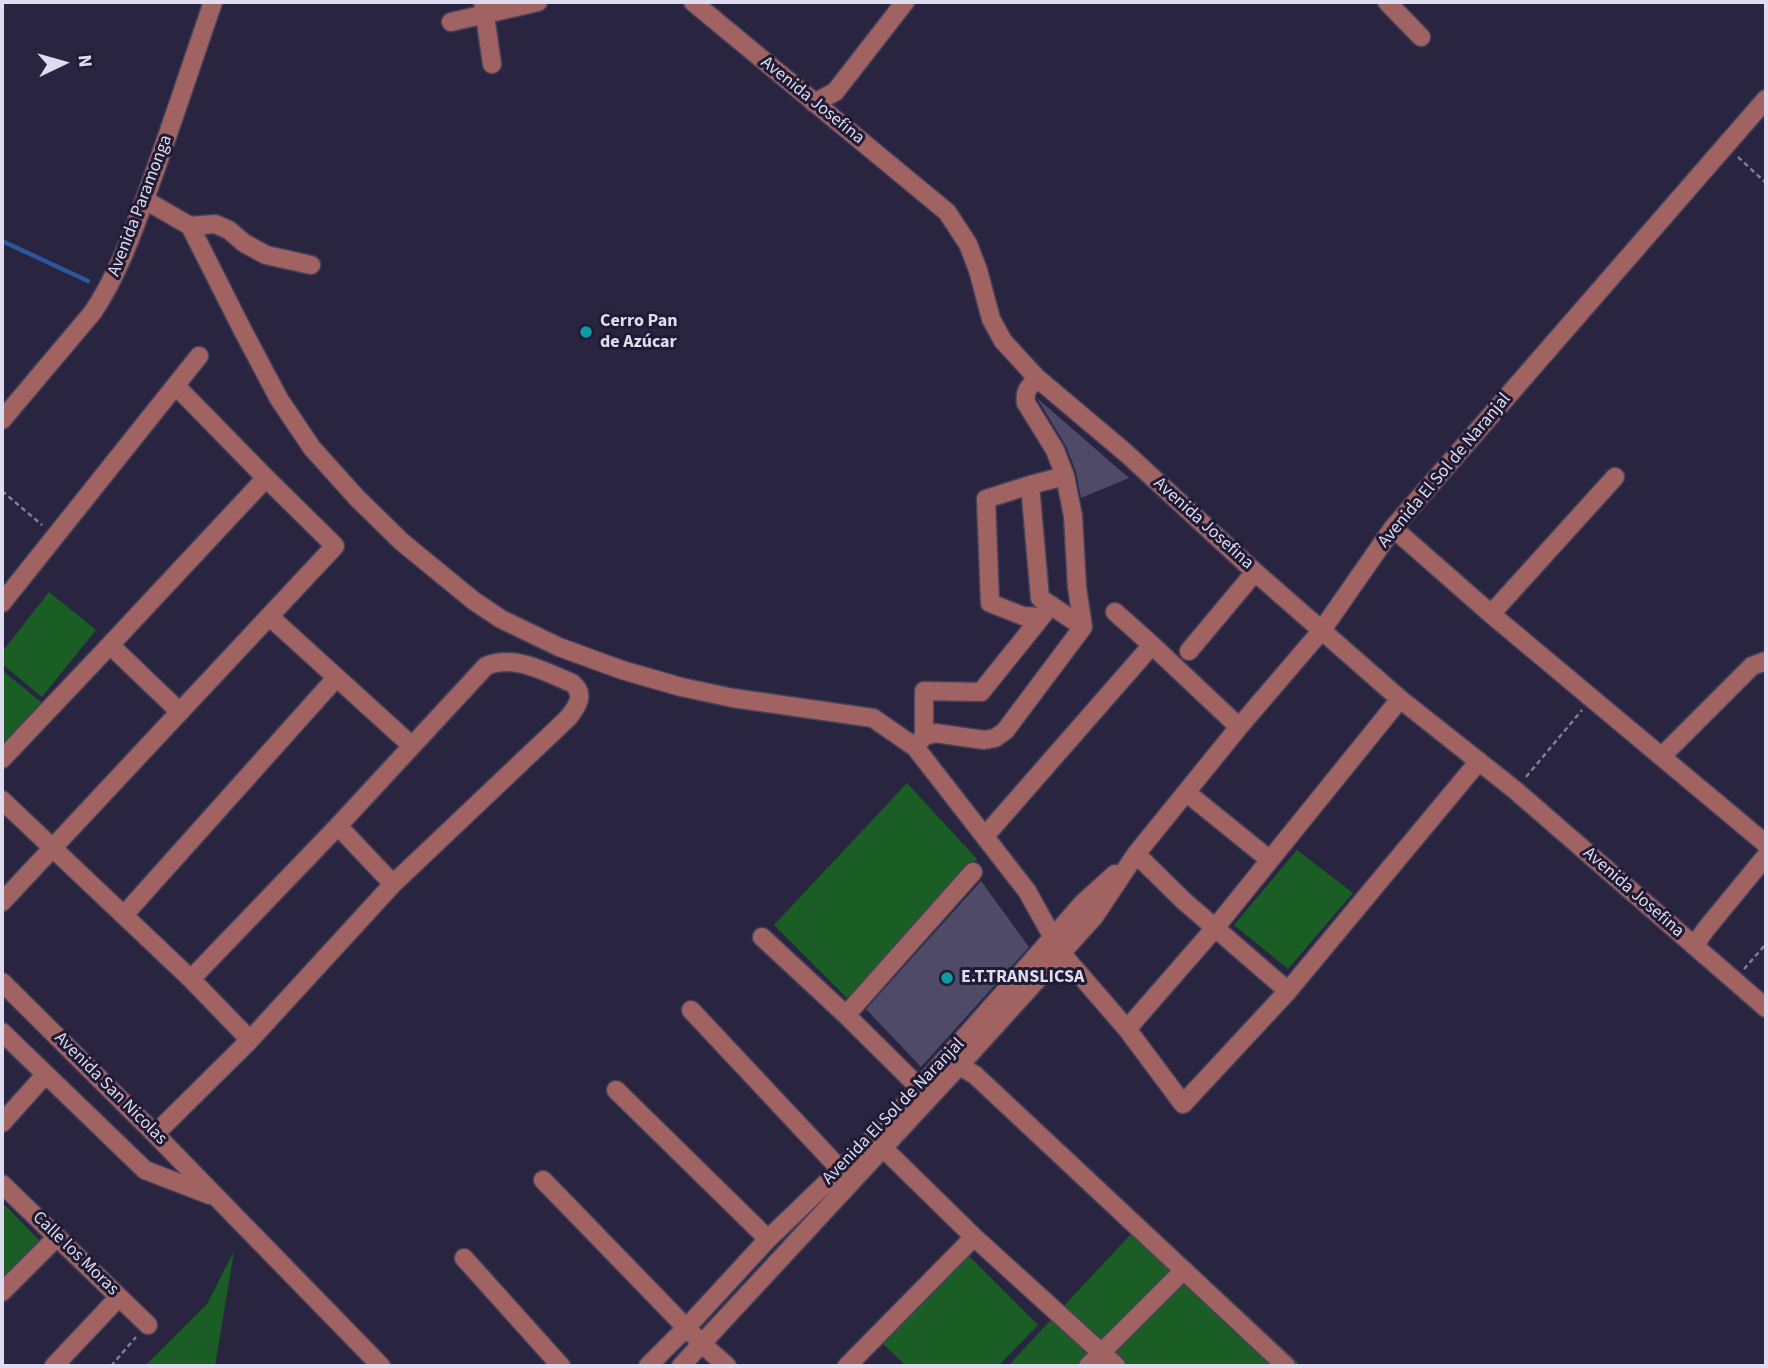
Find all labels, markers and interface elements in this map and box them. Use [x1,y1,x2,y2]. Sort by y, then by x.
north arrow [28,28,98,98]
street label: Avenida Josefina [756,53,868,149]
text: N [70,54,98,69]
street label: Avenida Paramonga [104,132,178,280]
place label: Cerro Pan de Azúcar [600,311,677,354]
marker: Cerro Pan de Azúcar [578,324,594,340]
street label: Avenida El Sol de Naranjal [1374,389,1516,553]
street label: Avenida Josefina [1149,473,1257,575]
street label: Avenida Josefina [1578,843,1688,943]
place label: E.T.TRANSLICSA [961,967,1084,989]
marker: E.T.TRANSLICSA [939,970,955,986]
street label: Avenida San Nicolas [49,1028,171,1150]
street label: Avenida El Sol de Naranjal [818,1034,970,1190]
street label: Calle los Moras [27,1207,123,1301]

